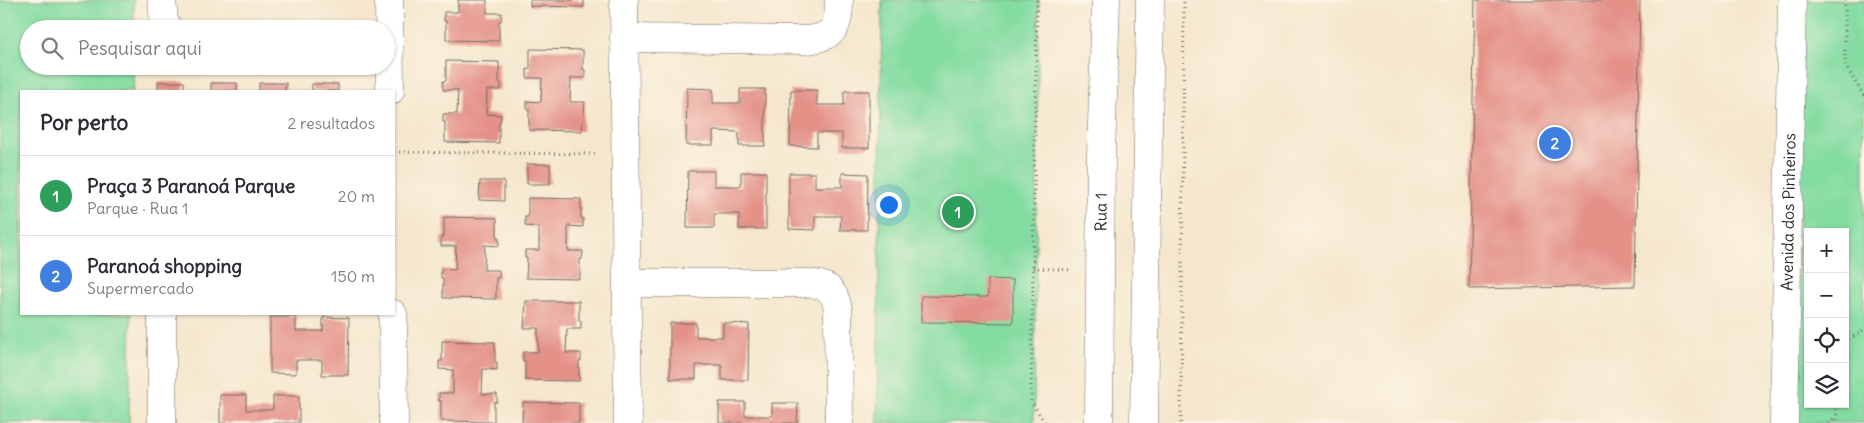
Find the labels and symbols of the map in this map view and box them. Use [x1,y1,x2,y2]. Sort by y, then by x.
pin: 2 [1539,124,1571,162]
street label: Avenida dos Pinheiros [1776,133,1799,291]
your location [876,192,902,218]
pin: 1 [942,193,974,231]
street label: Rua 1 [1090,193,1111,231]

